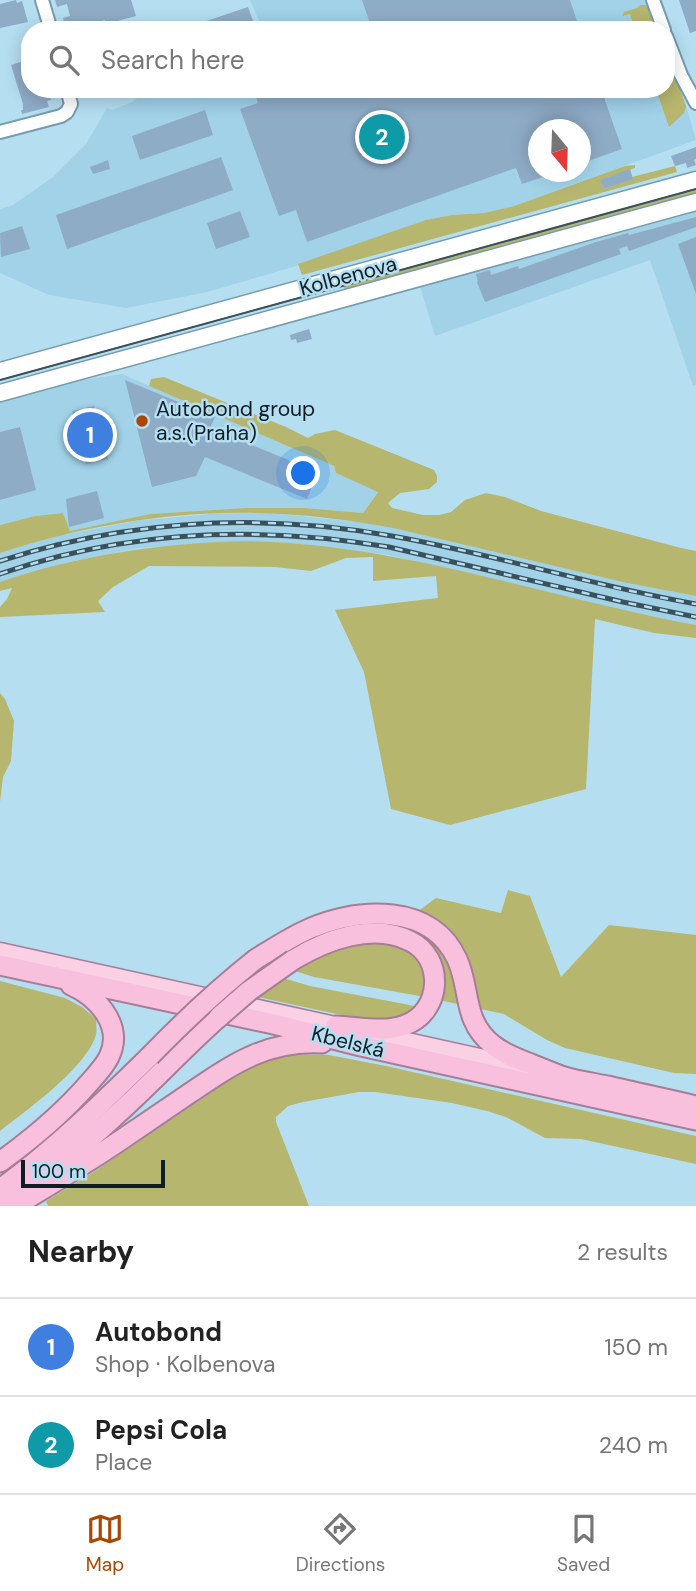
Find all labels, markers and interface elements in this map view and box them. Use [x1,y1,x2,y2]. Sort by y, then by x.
search box [21,21,675,98]
icon: search [45,41,83,79]
text: Search here [101,43,244,77]
pin: 2 [359,111,405,163]
north arrow [528,119,591,182]
street label: Kolbenova [296,250,400,302]
place label: Autobond group a.s.(Praha) [156,395,315,447]
pin: 1 [67,409,113,461]
marker: Autobond group a.s.(Praha) [134,413,150,429]
your location [286,456,320,490]
street label: Kbelská [308,1019,388,1065]
scale bar [21,1157,164,1189]
text: 100 m [32,1159,86,1184]
text: Nearby [28,1232,134,1271]
text: 2 results [577,1237,668,1267]
text: Autobond [95,1315,222,1349]
text: 1 [47,1332,55,1362]
text: 150 m [604,1332,668,1362]
text: Shop · Kolbenova [95,1349,276,1379]
text: Pepsi Cola [95,1413,227,1447]
text: 2 [44,1430,58,1460]
text: 240 m [599,1430,668,1460]
text: Place [95,1447,152,1477]
tab: Map [86,1510,124,1577]
tab: Directions [296,1510,385,1577]
tab: Saved [557,1510,610,1577]

